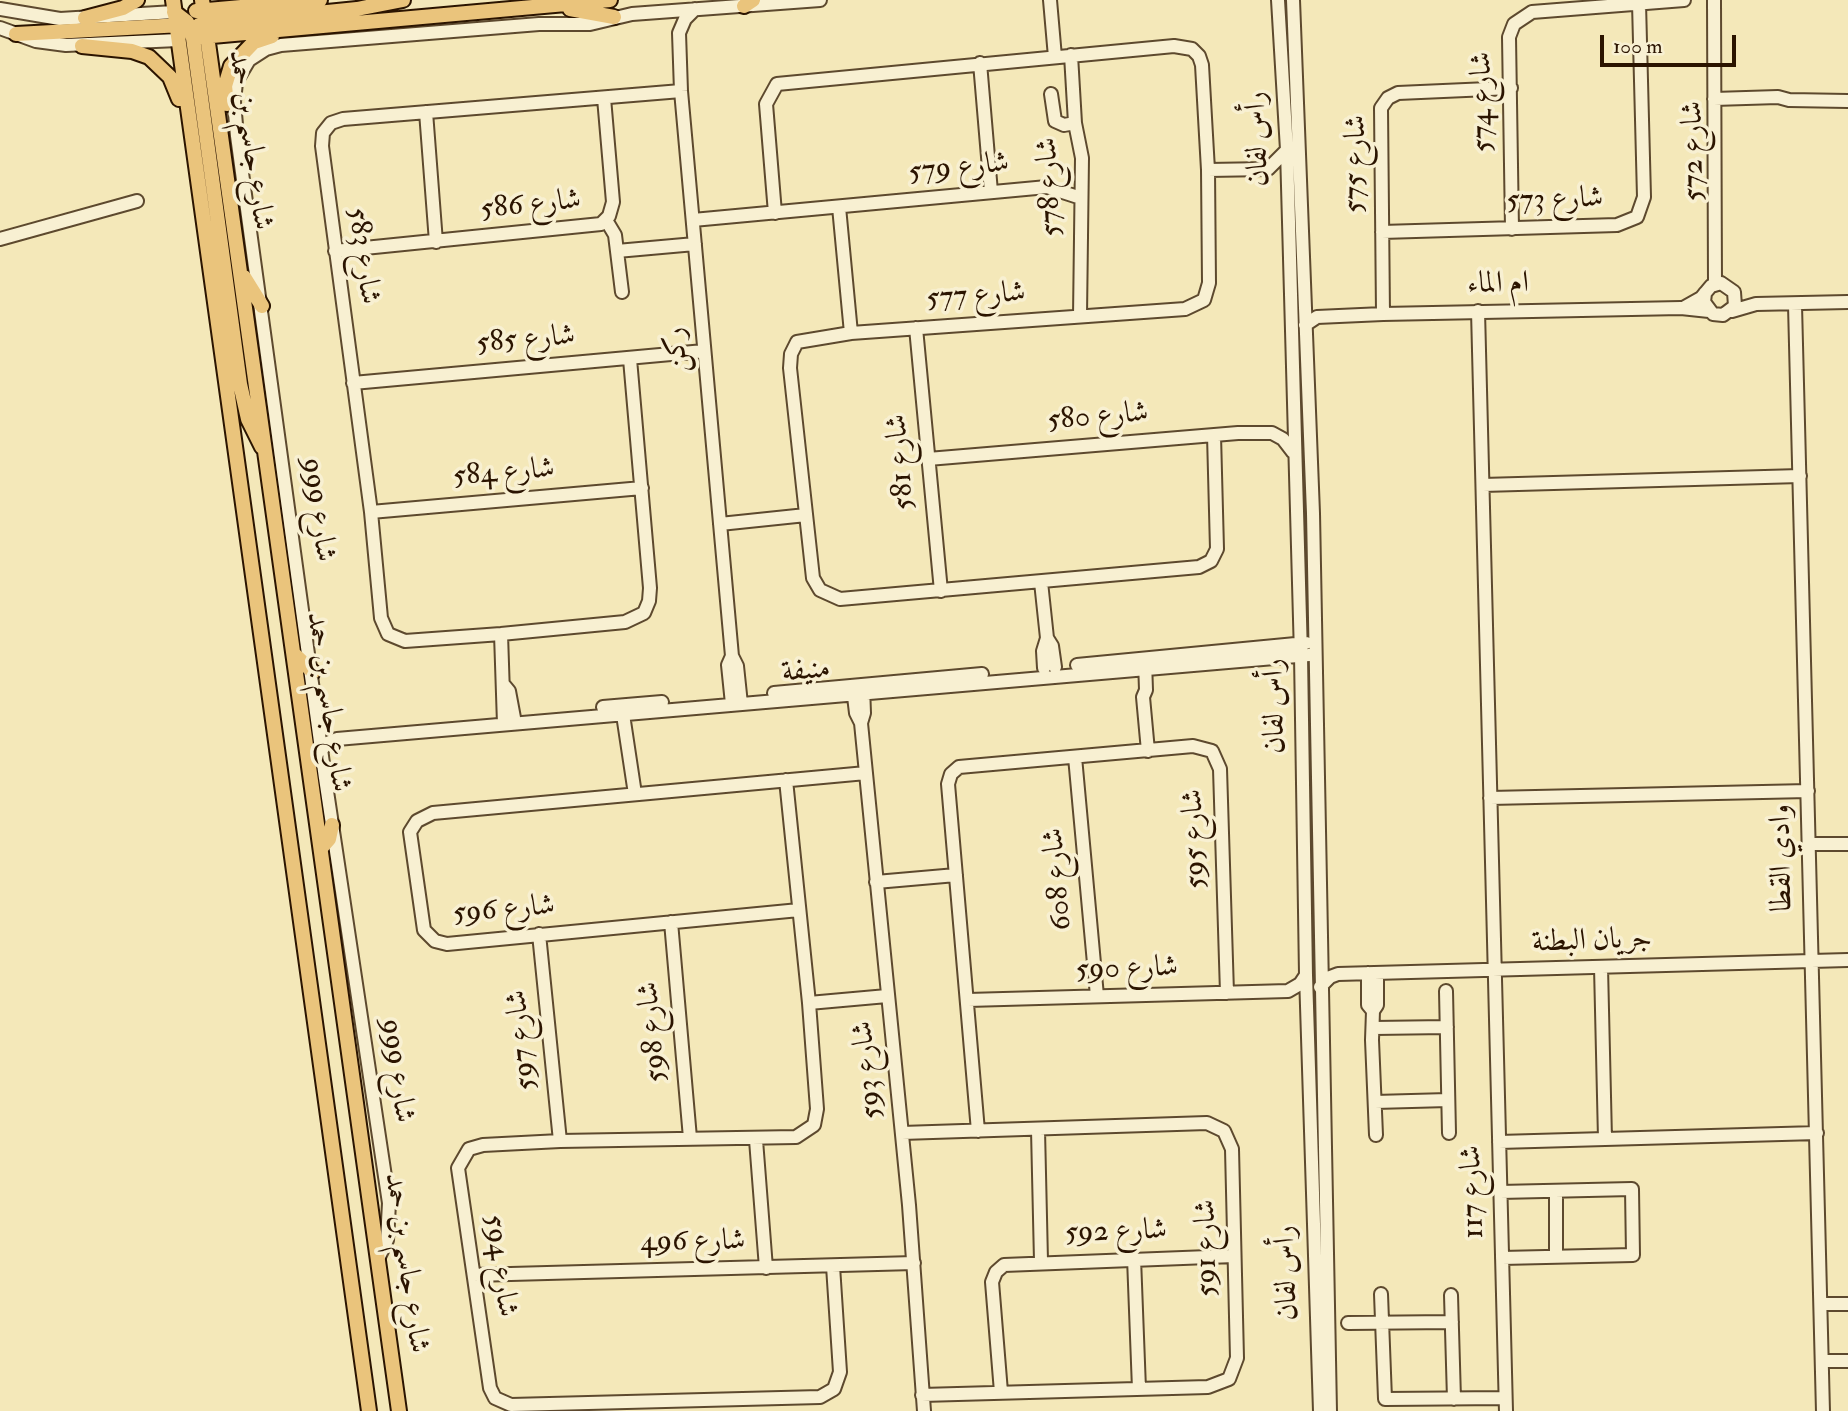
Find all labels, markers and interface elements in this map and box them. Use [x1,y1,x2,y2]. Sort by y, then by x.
scale bar [1603,21,1740,65]
text: 100 m [1613,33,1663,60]
street label: شارع جاسم بن حمد [219,47,279,233]
street label: شارع 574 [1465,51,1503,153]
street label: رأس لفان [1239,91,1279,187]
street label: شارع 572 [1676,100,1714,202]
street label: شارع 575 [1338,114,1376,214]
street label: شارع 578 [1030,136,1072,238]
street label: شارع 579 [907,146,1011,192]
street label: شارع 573 [1506,181,1604,221]
street label: شارع 586 [479,183,583,229]
street label: شارع 583 [337,205,387,307]
street label: ام الماء [1467,266,1529,304]
street label: شارع 577 [925,276,1027,318]
street label: شارع 585 [475,319,577,363]
street label: ركن [658,326,698,374]
street label: شارع 580 [1046,396,1150,440]
street label: شارع 581 [880,412,924,512]
street label: شارع 584 [452,452,556,496]
street label: شارع 999 [292,456,342,564]
street label: شارع جاسم بن حمد [297,609,357,795]
street label: منيفة [780,652,832,692]
street label: رأس لفان [1257,658,1295,754]
street label: شارع 595 [1176,788,1216,890]
street label: وادي القطا [1764,804,1802,912]
street label: شارع 608 [1037,826,1081,932]
street label: شارع 596 [452,889,556,933]
street label: جريان البطنة [1531,922,1653,962]
street label: شارع 590 [1075,950,1179,990]
street label: شارع 598 [632,980,676,1084]
street label: شارع 597 [500,988,546,1092]
street label: شارع 999 [371,1017,421,1125]
street label: شارع 593 [846,1019,892,1121]
street label: شارع 117 [1454,1145,1494,1239]
street label: شارع جاسم بن حمد [375,1170,435,1356]
street label: شارع 591 [1189,1199,1227,1297]
street label: شارع 594 [474,1212,524,1320]
street label: شارع 592 [1064,1213,1168,1253]
street label: شارع 496 [640,1224,746,1262]
street label: رأس لفان [1268,1225,1308,1321]

